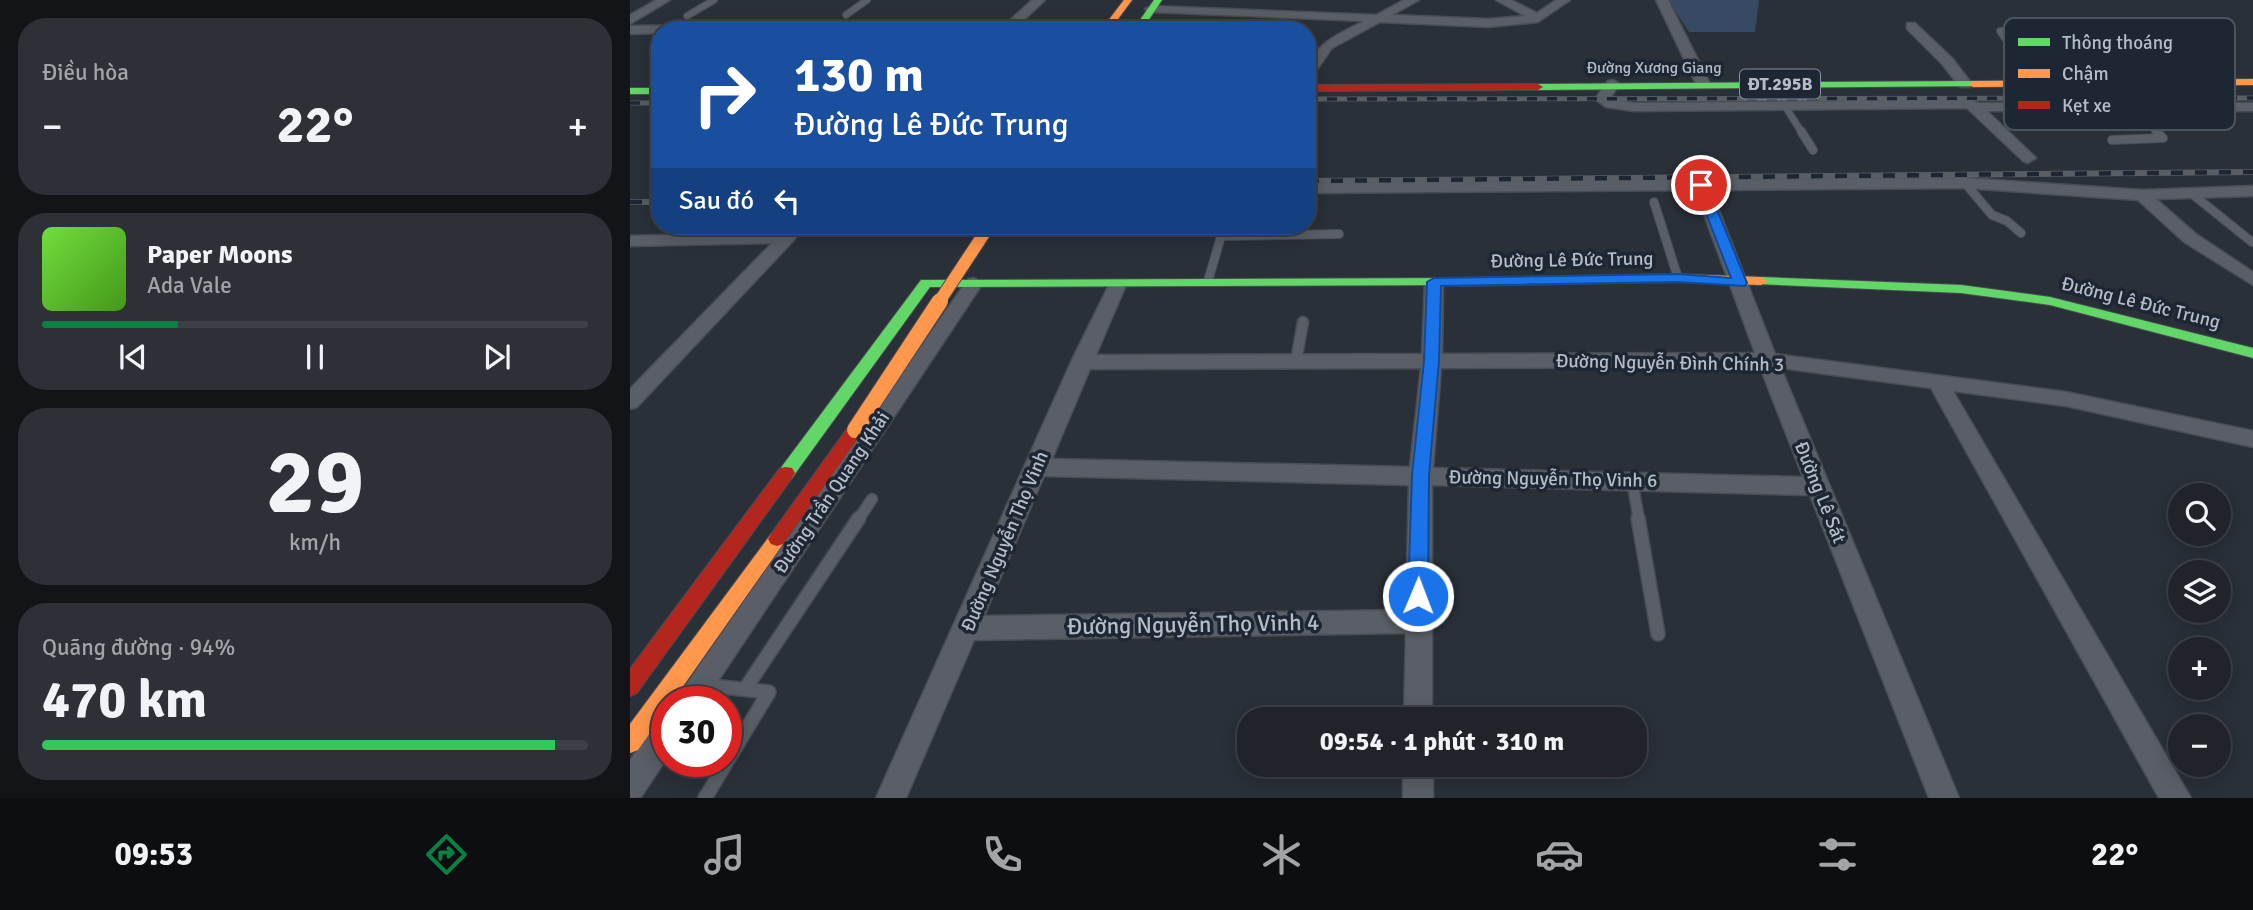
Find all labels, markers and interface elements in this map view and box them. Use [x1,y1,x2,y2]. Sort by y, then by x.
legend [2004,18,2235,130]
text: Thông thoáng [2062,31,2173,55]
text: 130 m [794,45,924,105]
icon: right [679,49,770,140]
text: Điều hòa [42,58,129,87]
street label: Đường Xương Giang [1586,58,1722,78]
text: Chậm [2062,62,2109,86]
road number: ĐT.295B [1740,70,1820,98]
text: 22° [277,93,353,157]
text: Kẹt xe [2062,94,2111,118]
text: − [42,103,63,150]
text: + [567,103,588,150]
text: Đường Lê Đức Trung [794,105,1069,144]
pin [1671,155,1731,215]
icon: arrive [1682,166,1720,204]
icon: left [768,182,806,220]
text: Sau đó [679,185,754,217]
text: Paper Moons [147,239,293,271]
street label: Đường Lê Đức Trung [1490,247,1654,273]
text: Ada Vale [147,271,232,300]
street label: Đường Lê Đức Trung [2059,272,2223,334]
icon: previous [114,338,152,376]
icon: pause [296,338,334,376]
icon: next [478,338,516,376]
street label: Đường Nguyễn Đình Chính 3 [1556,349,1784,377]
street label: Đường Trần Quang Khải [769,407,895,578]
text: 29 [266,426,364,539]
street label: Đường Lê Sát [1789,438,1851,547]
street label: Đường Nguyễn Thọ Vinh [956,447,1054,635]
street label: Đường Nguyễn Thọ Vinh 6 [1449,465,1657,493]
map controls [2168,483,2231,777]
button: search [2168,483,2231,546]
text: km/h [289,528,341,557]
position arrow [1381,559,1455,633]
button: layers [2168,560,2231,623]
street label: Đường Nguyễn Thọ Vinh 4 [1067,608,1319,641]
text: Quãng đường · 94% [42,633,235,662]
button: + [2168,637,2231,700]
text: 470 km [42,668,207,732]
speed limit sign: 30 [651,686,742,777]
button: − [2168,714,2231,777]
text: 09:54 · 1 phút · 310 m [1320,726,1564,758]
icon: directions [422,830,471,879]
icon: music [700,830,749,879]
icon: phone [978,830,1027,879]
icon: climate [1257,830,1306,879]
icon: car [1535,830,1584,879]
icon: filters [1813,830,1862,879]
text: 09:53 [115,835,193,874]
text: 22° [2091,835,2138,874]

